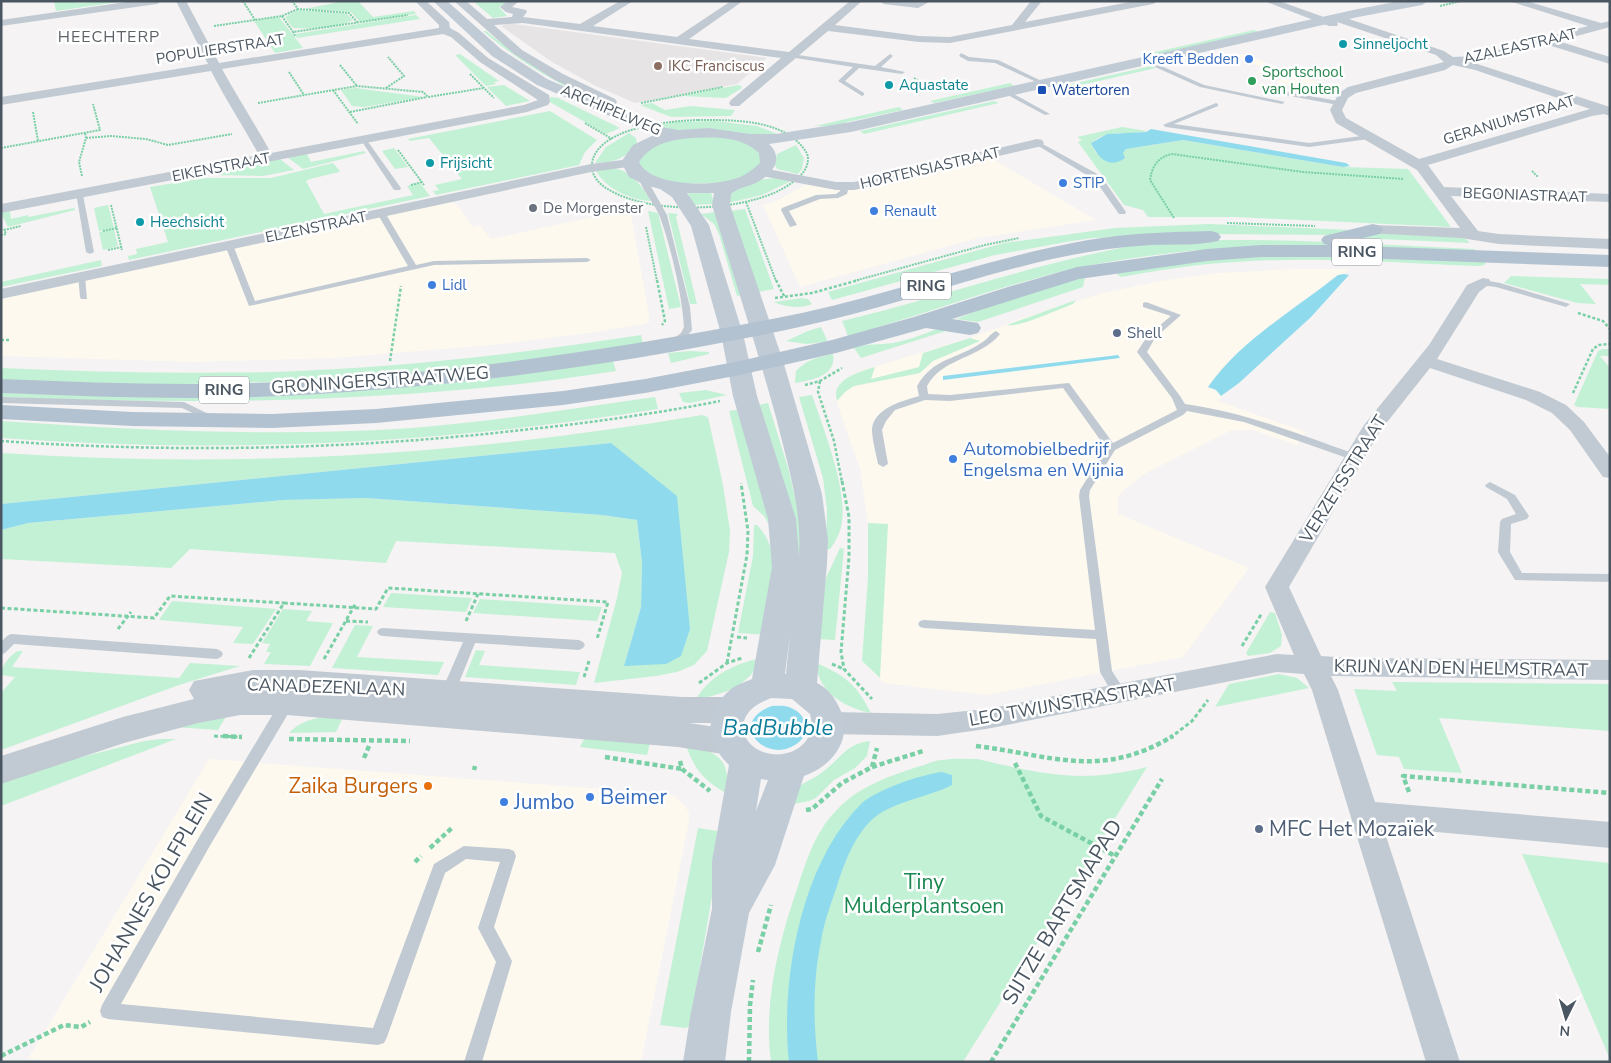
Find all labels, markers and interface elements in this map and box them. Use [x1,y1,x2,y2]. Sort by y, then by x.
street label: AZALEASTRAAT [1461,23,1579,69]
district label: HEECHTERP [58,26,160,48]
street label: POPULIERSTRAAT [154,29,286,69]
place label: Sinneljocht [1353,34,1429,54]
marker: Sinneljocht [1337,38,1349,50]
place label: Kreeft Bedden [1143,49,1239,69]
marker: Kreeft Bedden [1243,53,1255,65]
place label: IKC Franciscus [668,56,765,76]
marker: IKC Franciscus [652,60,664,72]
place label: Sportschool van Houten [1262,62,1344,99]
place label: Aquastate [899,75,968,95]
marker: Sportschool van Houten [1246,75,1258,87]
marker: Aquastate [883,79,895,91]
street label: ARCHIPELWEG [558,80,664,140]
place label: Watertoren [1052,80,1130,100]
marker: Watertoren [1036,84,1048,96]
street label: GERANIUMSTRAAT [1441,90,1577,150]
street label: HORTENSIASTRAAT [858,142,1002,194]
street label: EIKENSTRAAT [170,148,272,186]
place label: Frijsicht [440,153,493,173]
marker: Frijsicht [424,157,436,169]
place label: STIP [1073,173,1105,193]
marker: STIP [1057,177,1069,189]
street label: BEGONIASTRAAT [1462,183,1588,207]
place label: De Morgenster [543,198,644,218]
place label: Renault [884,201,937,221]
marker: De Morgenster [527,202,539,214]
marker: Renault [868,205,880,217]
street label: ELZENSTRAAT [263,206,369,248]
place label: Heechsicht [150,212,225,232]
marker: Heechsicht [134,216,146,228]
road number: RING [1332,238,1382,266]
road number: RING [901,272,951,300]
place label: Lidl [442,275,467,295]
marker: Lidl [426,279,438,291]
place label: Shell [1127,323,1162,343]
marker: Shell [1111,327,1123,339]
street label: GRONINGERSTRAATWEG [270,360,490,400]
road number: RING [199,376,249,404]
street label: VERZETSSTRAAT [1293,410,1392,548]
place label: Automobielbedrijf Engelsma en Wijnia [963,437,1124,482]
marker: Automobielbedrijf Engelsma en Wijnia [947,453,959,465]
street label: KRIJN VAN DEN HELMSTRAAT [1334,654,1589,682]
street label: CANADEZENLAAN [246,672,406,702]
street label: LEO TWIJNSTRASTRAAT [967,672,1177,732]
water label: BadBubble [723,713,833,743]
place label: Zaika Burgers [289,772,418,800]
marker: Zaika Burgers [422,780,434,792]
place label: Beimer [600,783,667,811]
street label: JOHANNES KOLFPLEIN [82,788,219,997]
place label: Jumbo [513,788,574,816]
marker: Beimer [584,791,596,803]
marker: Jumbo [498,796,510,808]
street label: SIJTZE BARTSMAPAD [995,814,1129,1010]
place label: MFC Het Mozaïek [1269,815,1435,843]
marker: MFC Het Mozaïek [1253,823,1265,835]
park label: Tiny Mulderplantsoen [844,868,1004,920]
north arrow [1541,993,1591,1043]
text: N [1559,1021,1571,1040]

